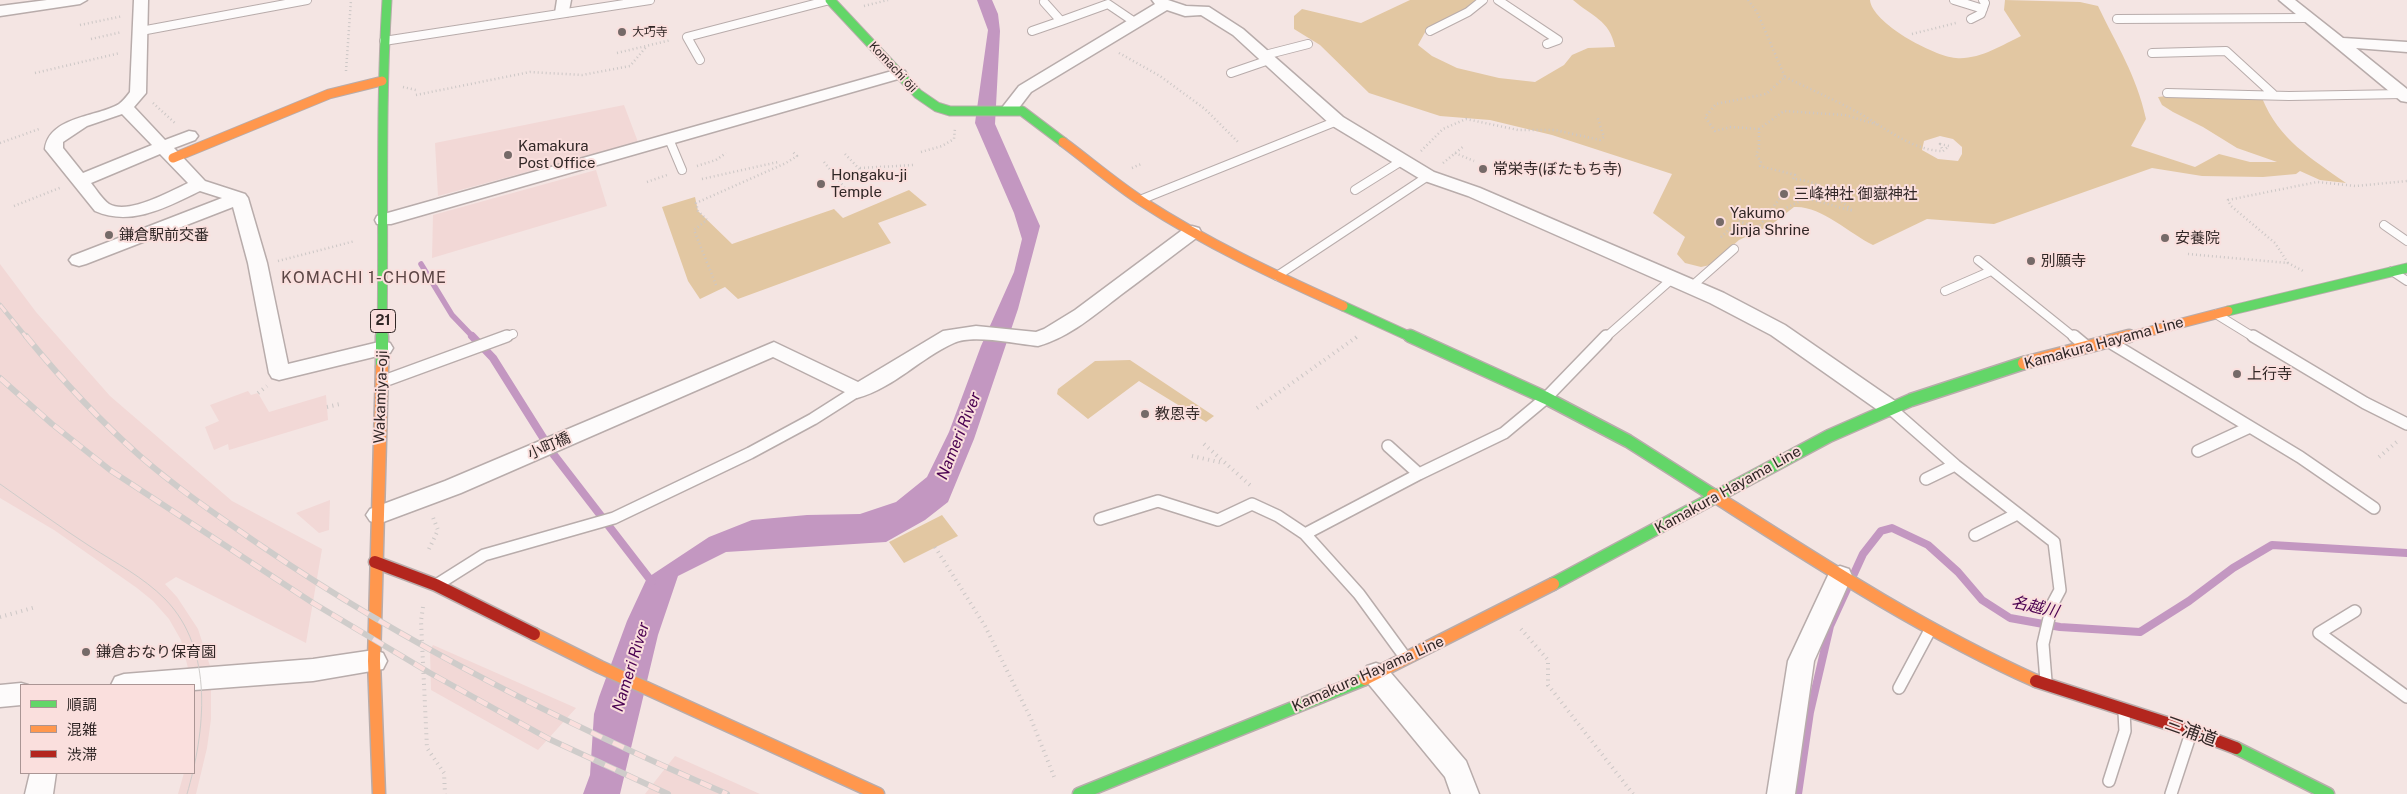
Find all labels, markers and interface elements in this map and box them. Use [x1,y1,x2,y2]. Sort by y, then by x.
place label: 大巧寺 [632,25,668,39]
marker: 大巧寺 [616,26,628,38]
street label: Komachi ōji [866,39,920,95]
place label: Kamakura Post Office [518,137,595,172]
marker: Kamakura Post Office [502,149,514,161]
place label: 常栄寺(ぼたもち寺) [1493,160,1622,178]
marker: 常栄寺(ぼたもち寺) [1477,163,1489,175]
place label: Hongaku-ji Temple [831,166,907,201]
marker: Hongaku-ji Temple [815,178,827,190]
place label: 三峰神社 御嶽神社 [1794,185,1918,203]
marker: 三峰神社 御嶽神社 [1778,188,1790,200]
place label: Yakumo Jinja Shrine [1730,204,1810,239]
marker: Yakumo Jinja Shrine [1714,216,1726,228]
place label: 鎌倉駅前交番 [119,226,209,244]
marker: 鎌倉駅前交番 [103,229,115,241]
place label: 安養院 [2175,229,2220,247]
marker: 安養院 [2159,232,2171,244]
place label: 別願寺 [2041,252,2086,270]
marker: 別願寺 [2025,255,2037,267]
district label: KOMACHI 1-CHOME [279,268,449,288]
road number: 21 [370,310,396,332]
street label: Kamakura Hayama Line [2022,313,2186,373]
street label: Wakamiya-oji [370,350,392,444]
place label: 上行寺 [2247,365,2292,383]
marker: 上行寺 [2231,368,2243,380]
water label: Nameri River [933,390,985,482]
place label: 教恩寺 [1155,405,1200,423]
marker: 教恩寺 [1139,408,1151,420]
street label: 小町橋 [525,429,573,463]
street label: Kamakura Hayama Line [1652,442,1804,538]
water label: 名越川 [2009,592,2061,622]
water label: Nameri River [608,620,654,714]
street label: Kamakura Hayama Line [1289,632,1447,716]
place label: 鎌倉おなり保育園 [96,643,216,661]
marker: 鎌倉おなり保育園 [80,646,92,658]
legend [20,684,195,774]
text: 順調 [67,696,97,713]
street label: 三浦道 [2162,713,2220,751]
text: 混雑 [67,721,97,738]
text: 渋滞 [67,746,97,763]

